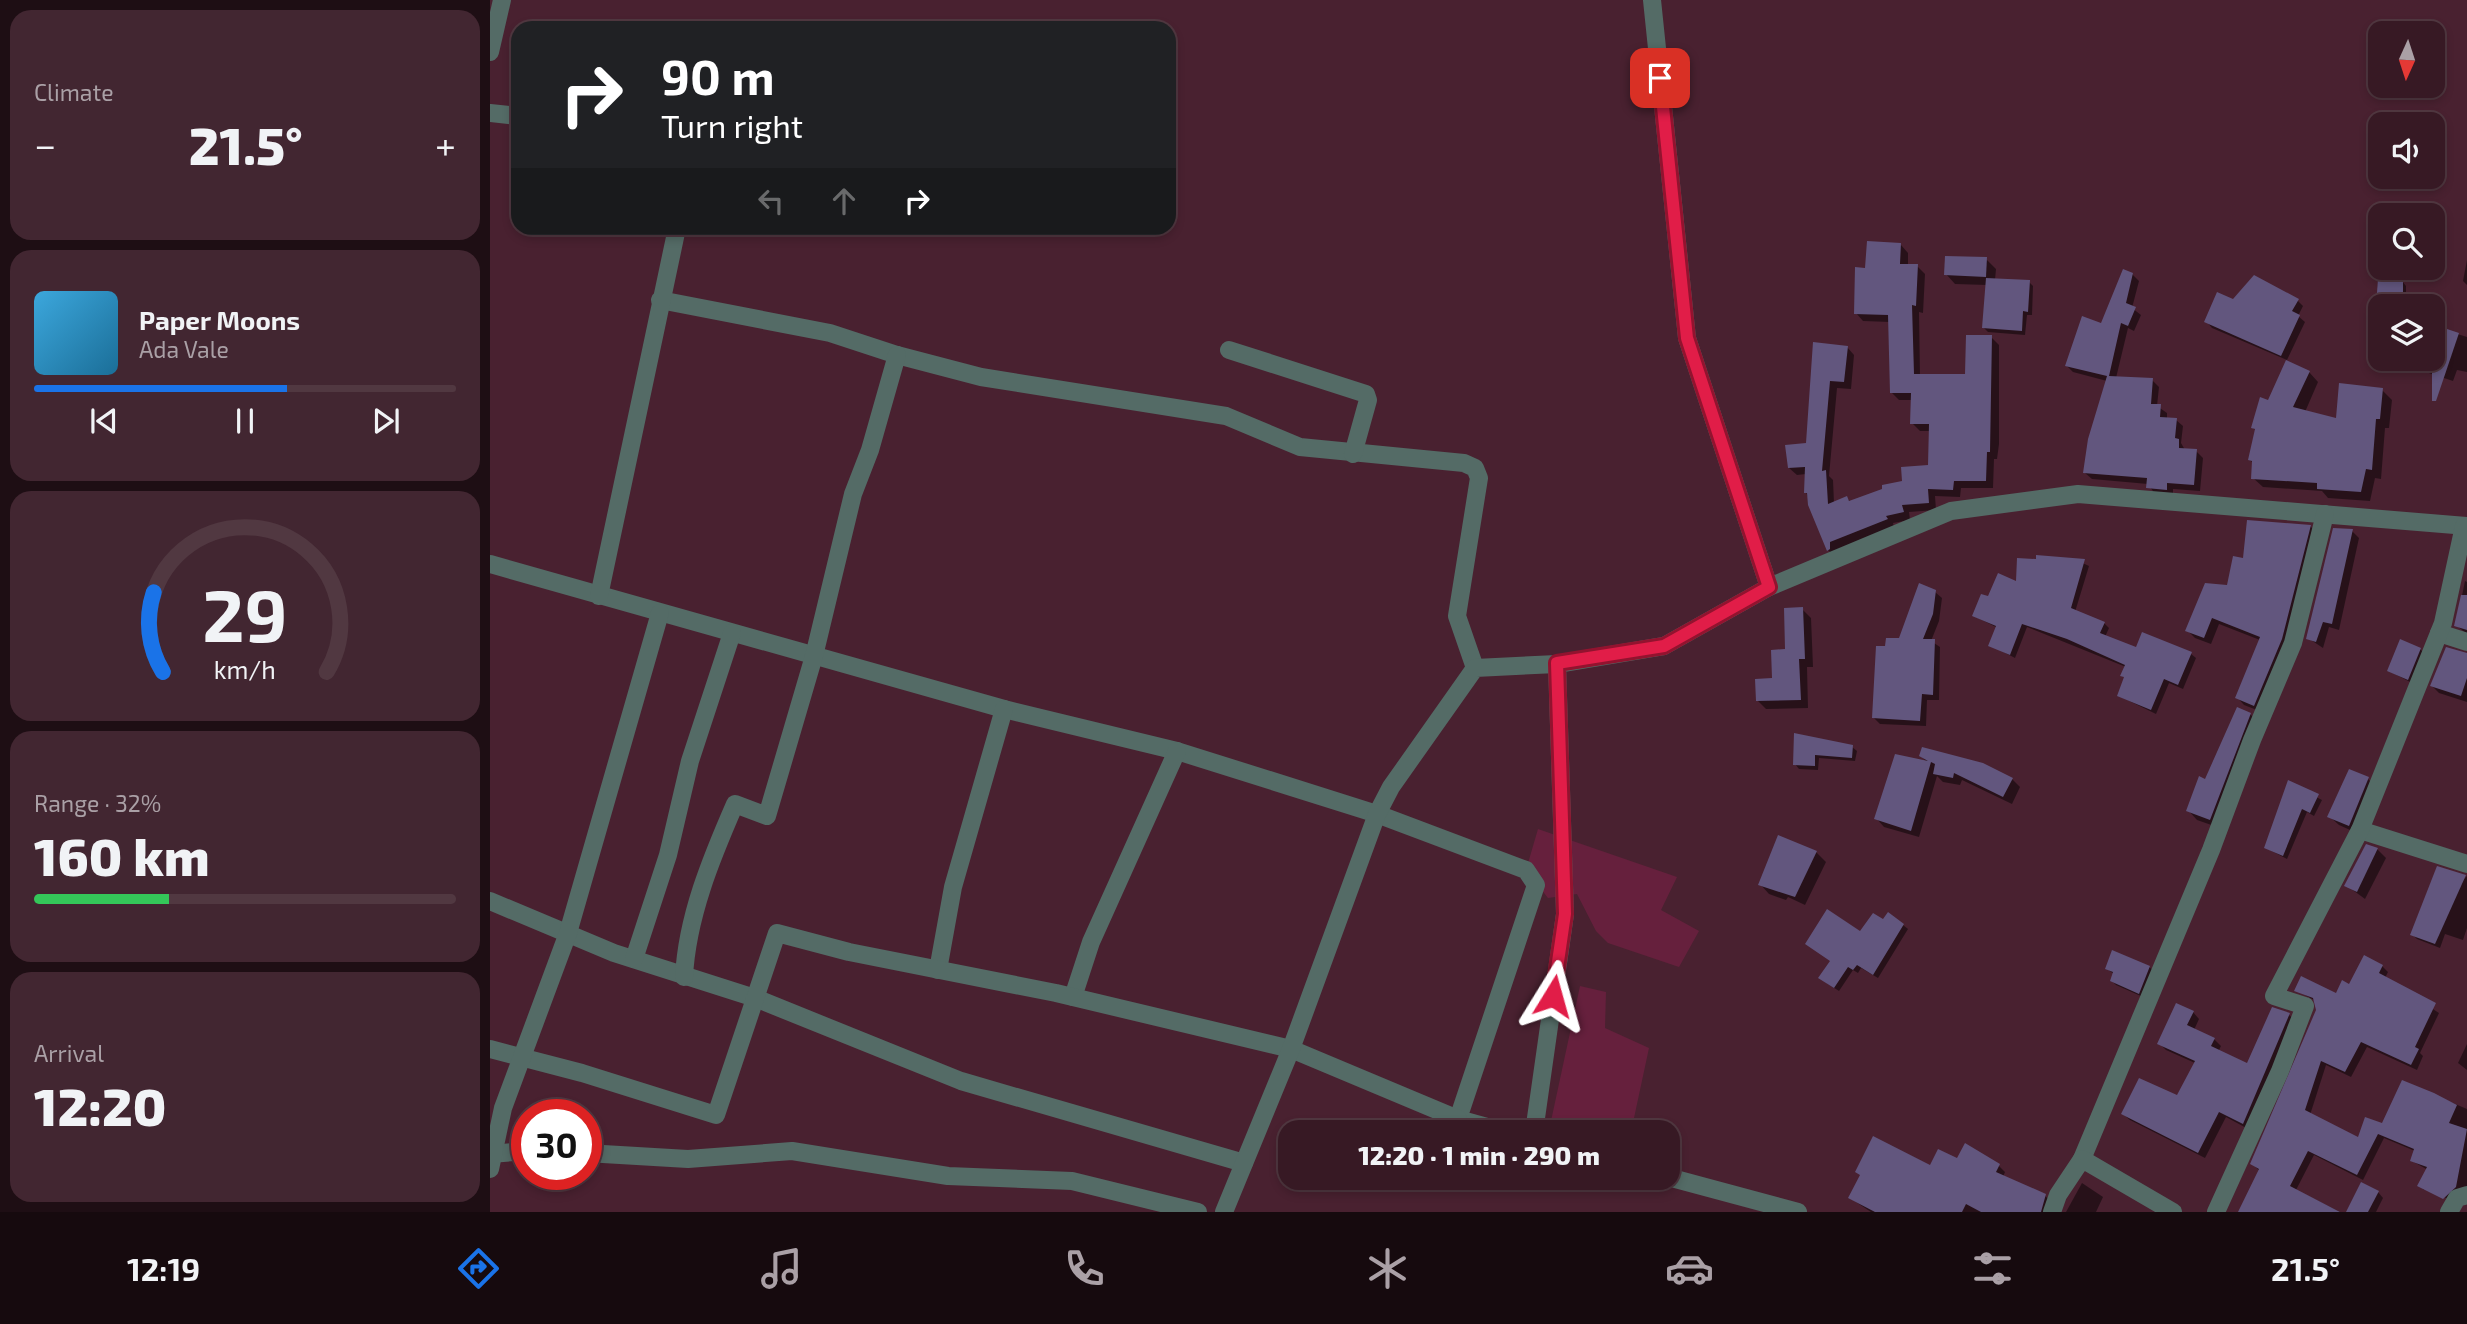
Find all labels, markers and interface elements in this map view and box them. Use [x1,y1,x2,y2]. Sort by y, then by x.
north arrow [2368,21,2445,98]
map controls [2368,21,2445,371]
text: 90 m [661,46,775,105]
pin [1630,48,1690,108]
icon: right [546,49,637,140]
icon: arrive [1641,59,1679,97]
text: Climate [34,78,114,106]
text: Turn right [661,106,803,144]
button: sound [2368,112,2445,189]
text: 21.5° [189,113,303,175]
text: − [34,121,56,167]
text: + [435,121,456,167]
icon: left [752,182,790,220]
icon: ahead [825,182,863,220]
icon: right [898,182,936,220]
button: search [2368,203,2445,280]
button: layers [2368,294,2445,371]
text: Paper Moons [139,304,300,335]
text: Ada Vale [139,335,229,363]
icon: previous [85,402,123,440]
icon: pause [226,402,264,440]
icon: next [367,402,405,440]
text: 29 [202,569,288,657]
text: km/h [214,654,276,684]
text: Range · 32% [34,789,161,817]
text: 160 km [34,824,210,886]
position arrow [1516,959,1590,1033]
text: Arrival [34,1039,104,1067]
text: 12:20 [34,1074,166,1136]
speed limit sign: 30 [511,1099,602,1190]
text: 12:20 · 1 min · 290 m [1358,1139,1600,1170]
icon: directions [454,1244,503,1293]
icon: music [757,1244,806,1293]
icon: phone [1060,1244,1109,1293]
icon: climate [1363,1244,1412,1293]
icon: car [1665,1244,1714,1293]
icon: filters [1968,1244,2017,1293]
text: 12:19 [127,1249,200,1287]
text: 21.5° [2271,1249,2340,1287]

